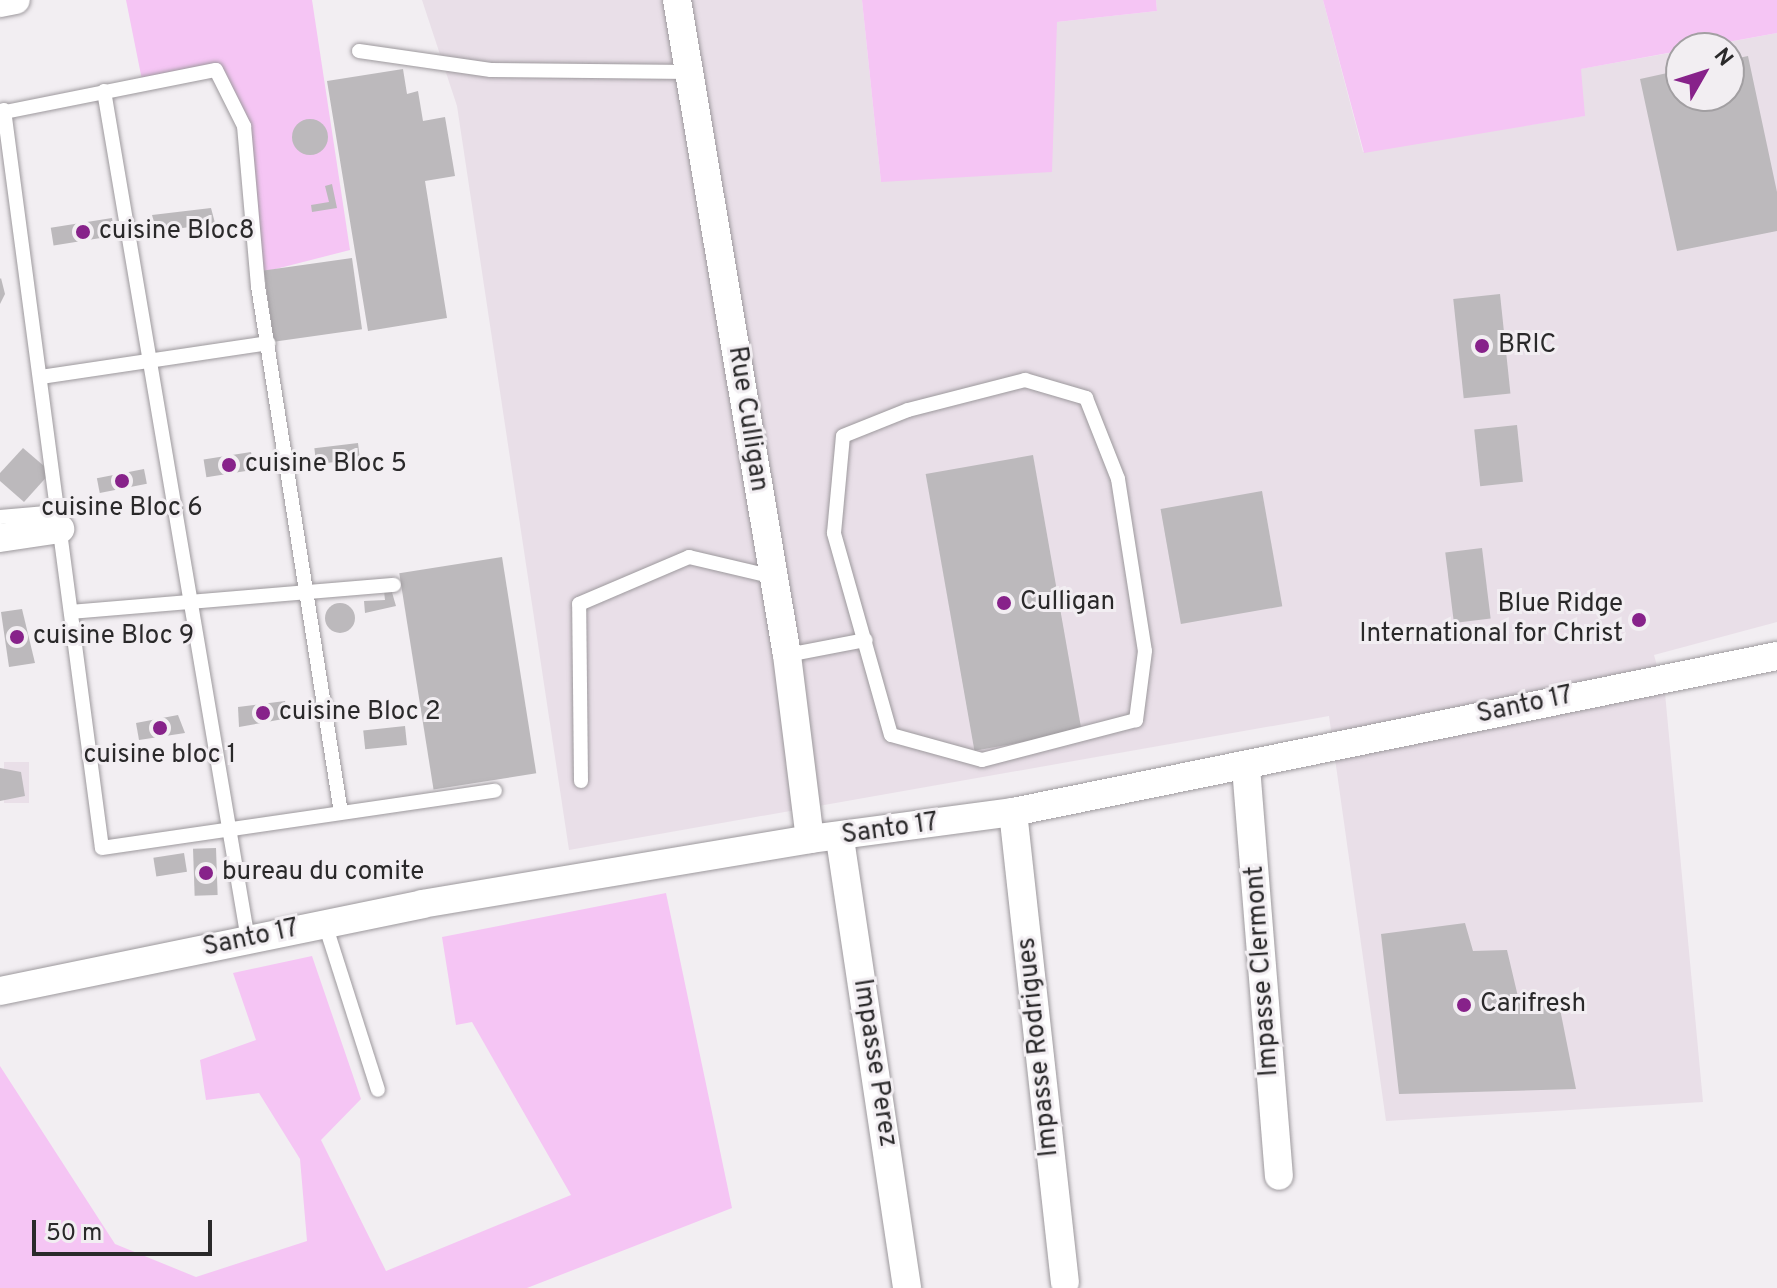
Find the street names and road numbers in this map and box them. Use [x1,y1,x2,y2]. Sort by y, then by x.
street label: Rue Culligan [720,344,774,494]
street label: Santo 17 [1474,681,1576,731]
street label: Santo 17 [840,808,940,852]
street label: Impasse Clermont [1240,864,1286,1078]
street label: Santo 17 [200,914,302,964]
street label: Impasse Rodrigues [1012,936,1066,1158]
street label: Impasse Perez [845,977,903,1149]

